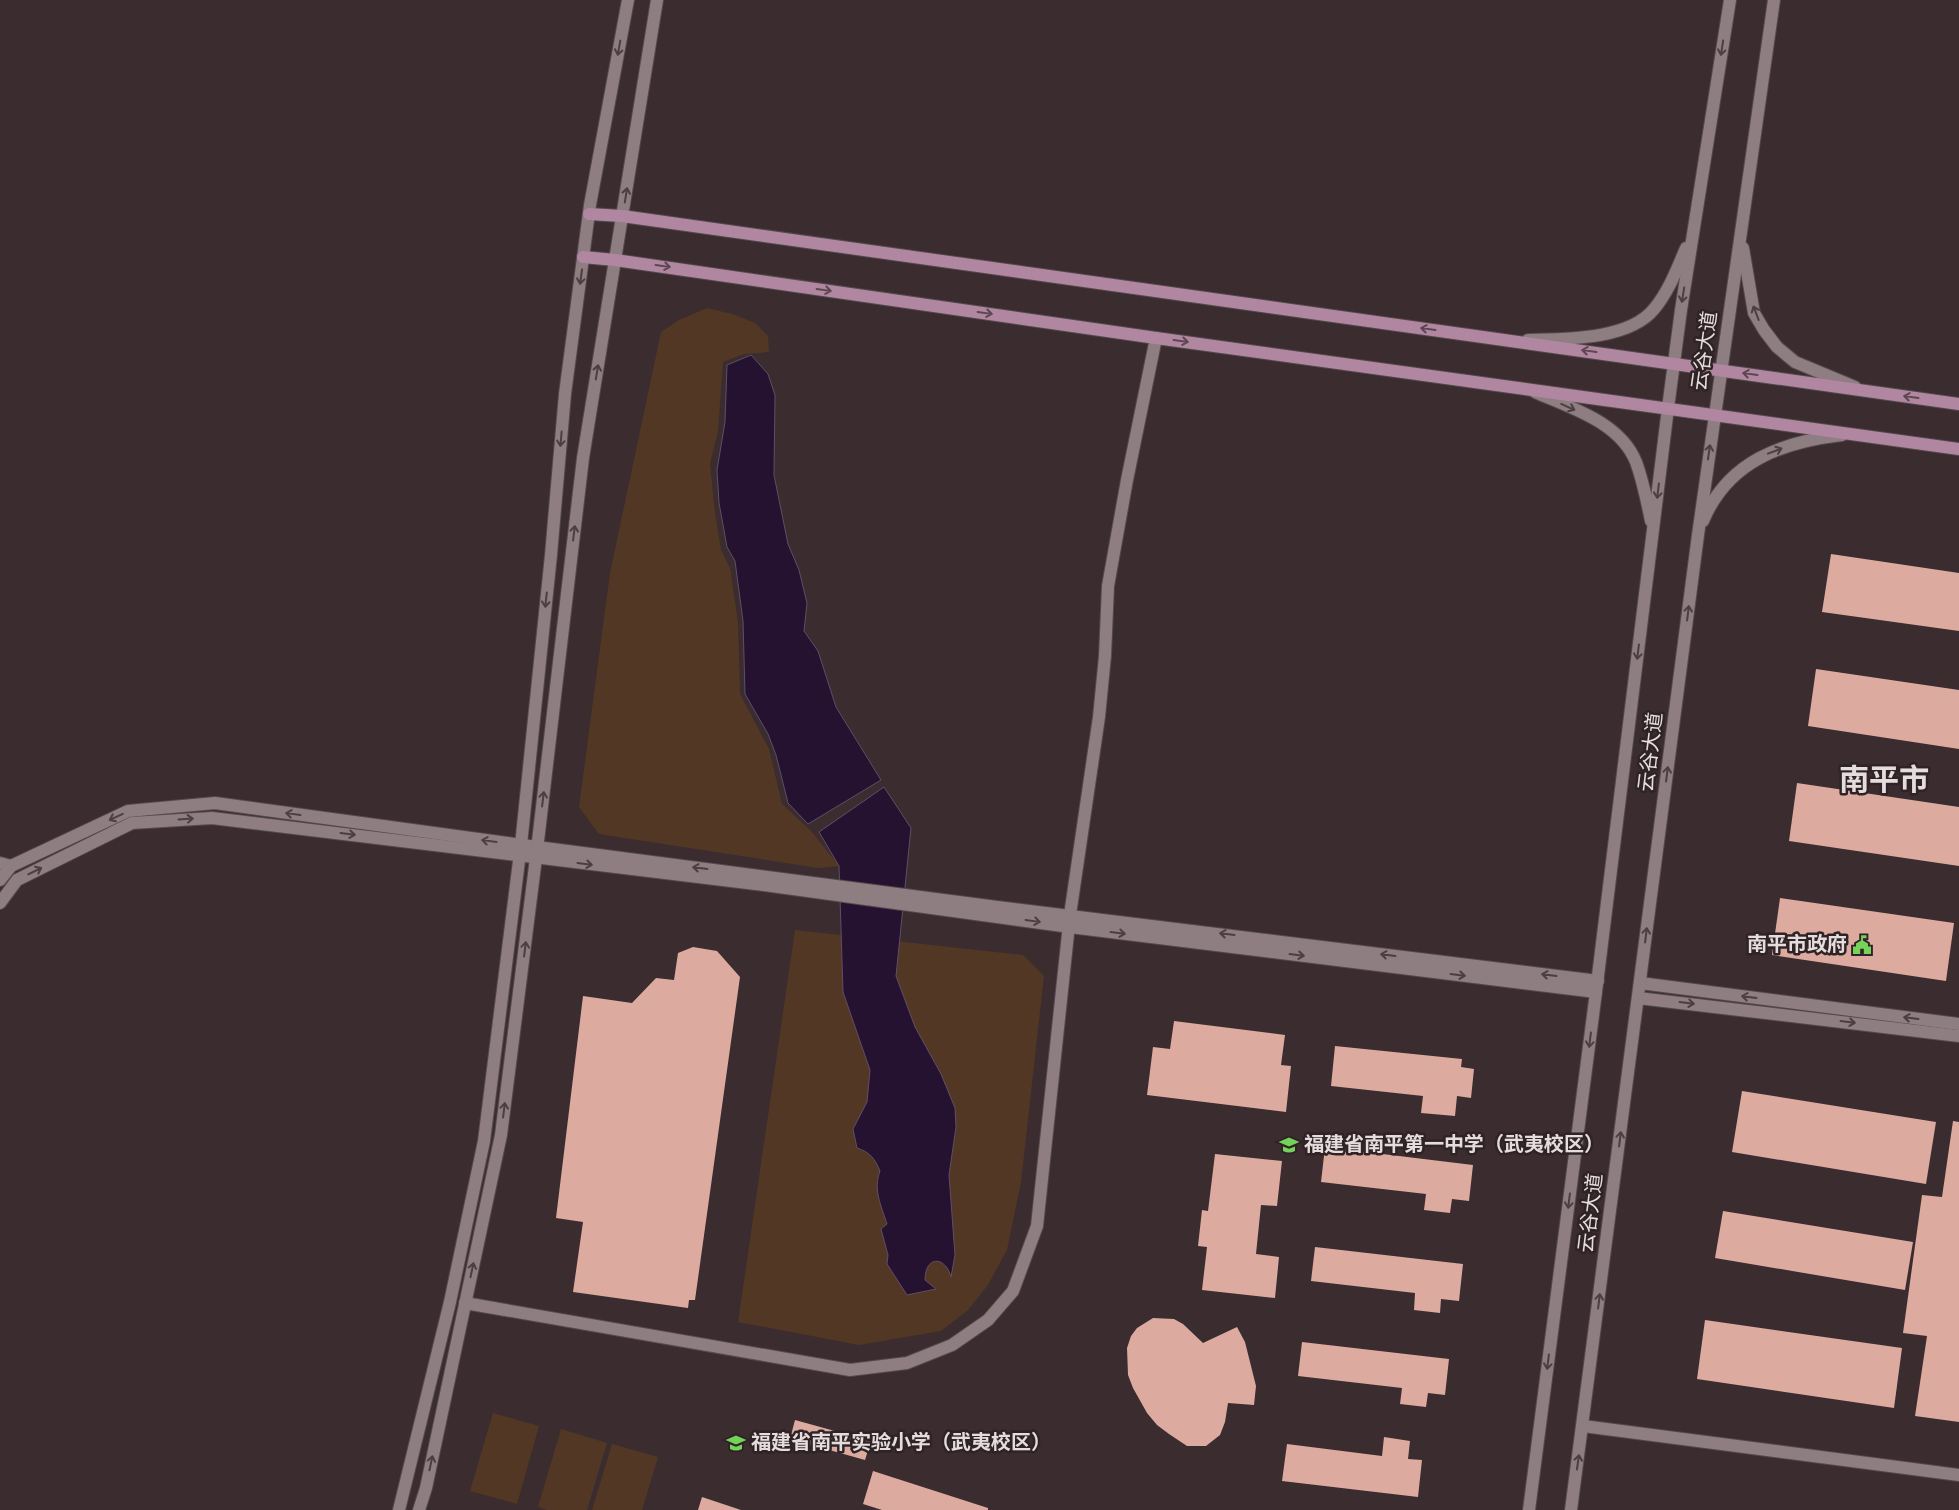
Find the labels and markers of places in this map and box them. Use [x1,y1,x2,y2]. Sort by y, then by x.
place label: 南平市政府 [1747,930,1847,960]
public building icon: 南平市政府 [1851,934,1873,956]
place label: 福建省南平第一中学（武夷校区） [1304,1130,1604,1160]
school or university icon: 福建省南平第一中学（武夷校区） [1278,1134,1300,1156]
place label: 福建省南平实验小学（武夷校区） [751,1428,1051,1458]
school or university icon: 福建省南平实验小学（武夷校区） [725,1432,747,1454]

